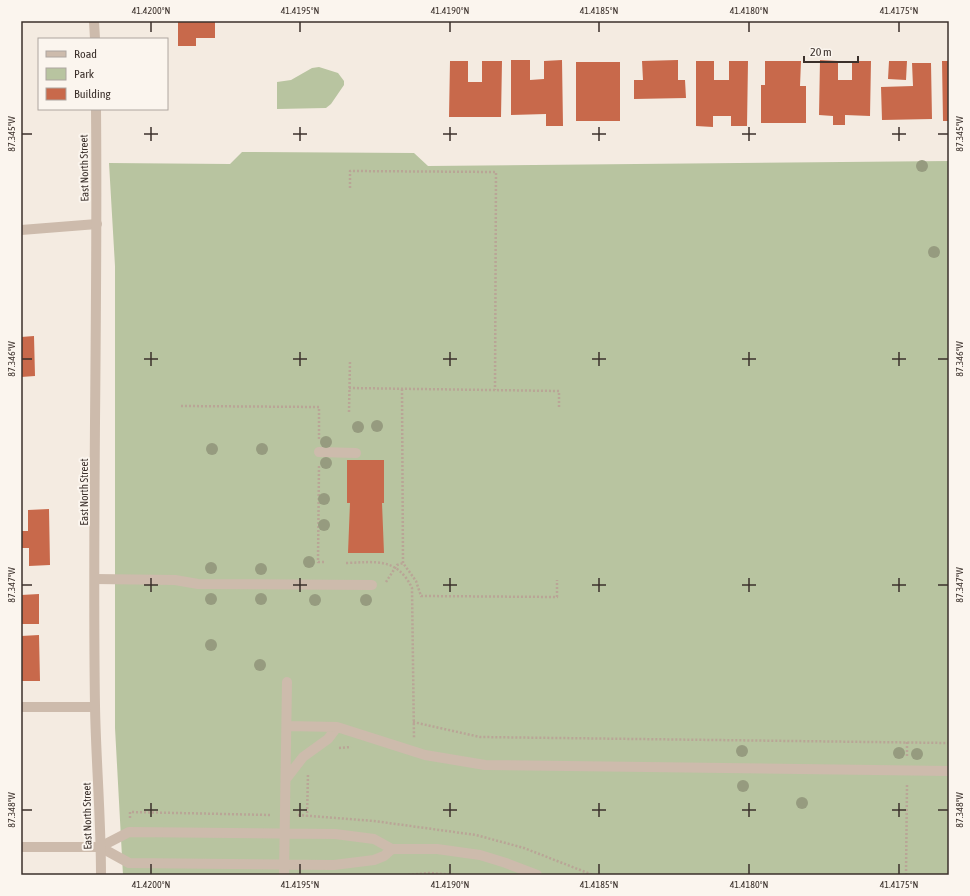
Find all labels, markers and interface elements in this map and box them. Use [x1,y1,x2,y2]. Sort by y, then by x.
text: 41.4200°N [132,5,170,16]
text: 41.4195°N [281,5,319,16]
text: 41.4190°N [431,5,469,16]
text: 41.4185°N [580,5,618,16]
text: 41.4180°N [730,5,768,16]
text: 41.4175°N [880,5,918,16]
legend [38,38,168,110]
scale bar [804,38,858,64]
text: 20 m [810,45,832,59]
text: Road [74,47,97,61]
text: Park [74,67,95,81]
text: Building [74,87,112,101]
text: 87.345°W [6,116,17,152]
text: 87.345°W [954,116,965,152]
street label: East North Street [77,134,91,202]
text: 87.346°W [6,341,17,377]
text: 87.346°W [954,341,965,377]
street label: East North Street [78,458,90,526]
text: 87.347°W [6,567,17,603]
text: 87.347°W [954,567,965,603]
street label: East North Street [80,782,94,850]
text: 87.348°W [6,792,17,828]
text: 87.348°W [954,792,965,828]
text: 41.4200°N [132,879,170,890]
text: 41.4195°N [281,879,319,890]
text: 41.4190°N [431,879,469,890]
text: 41.4185°N [580,879,618,890]
text: 41.4180°N [730,879,768,890]
text: 41.4175°N [880,879,918,890]

